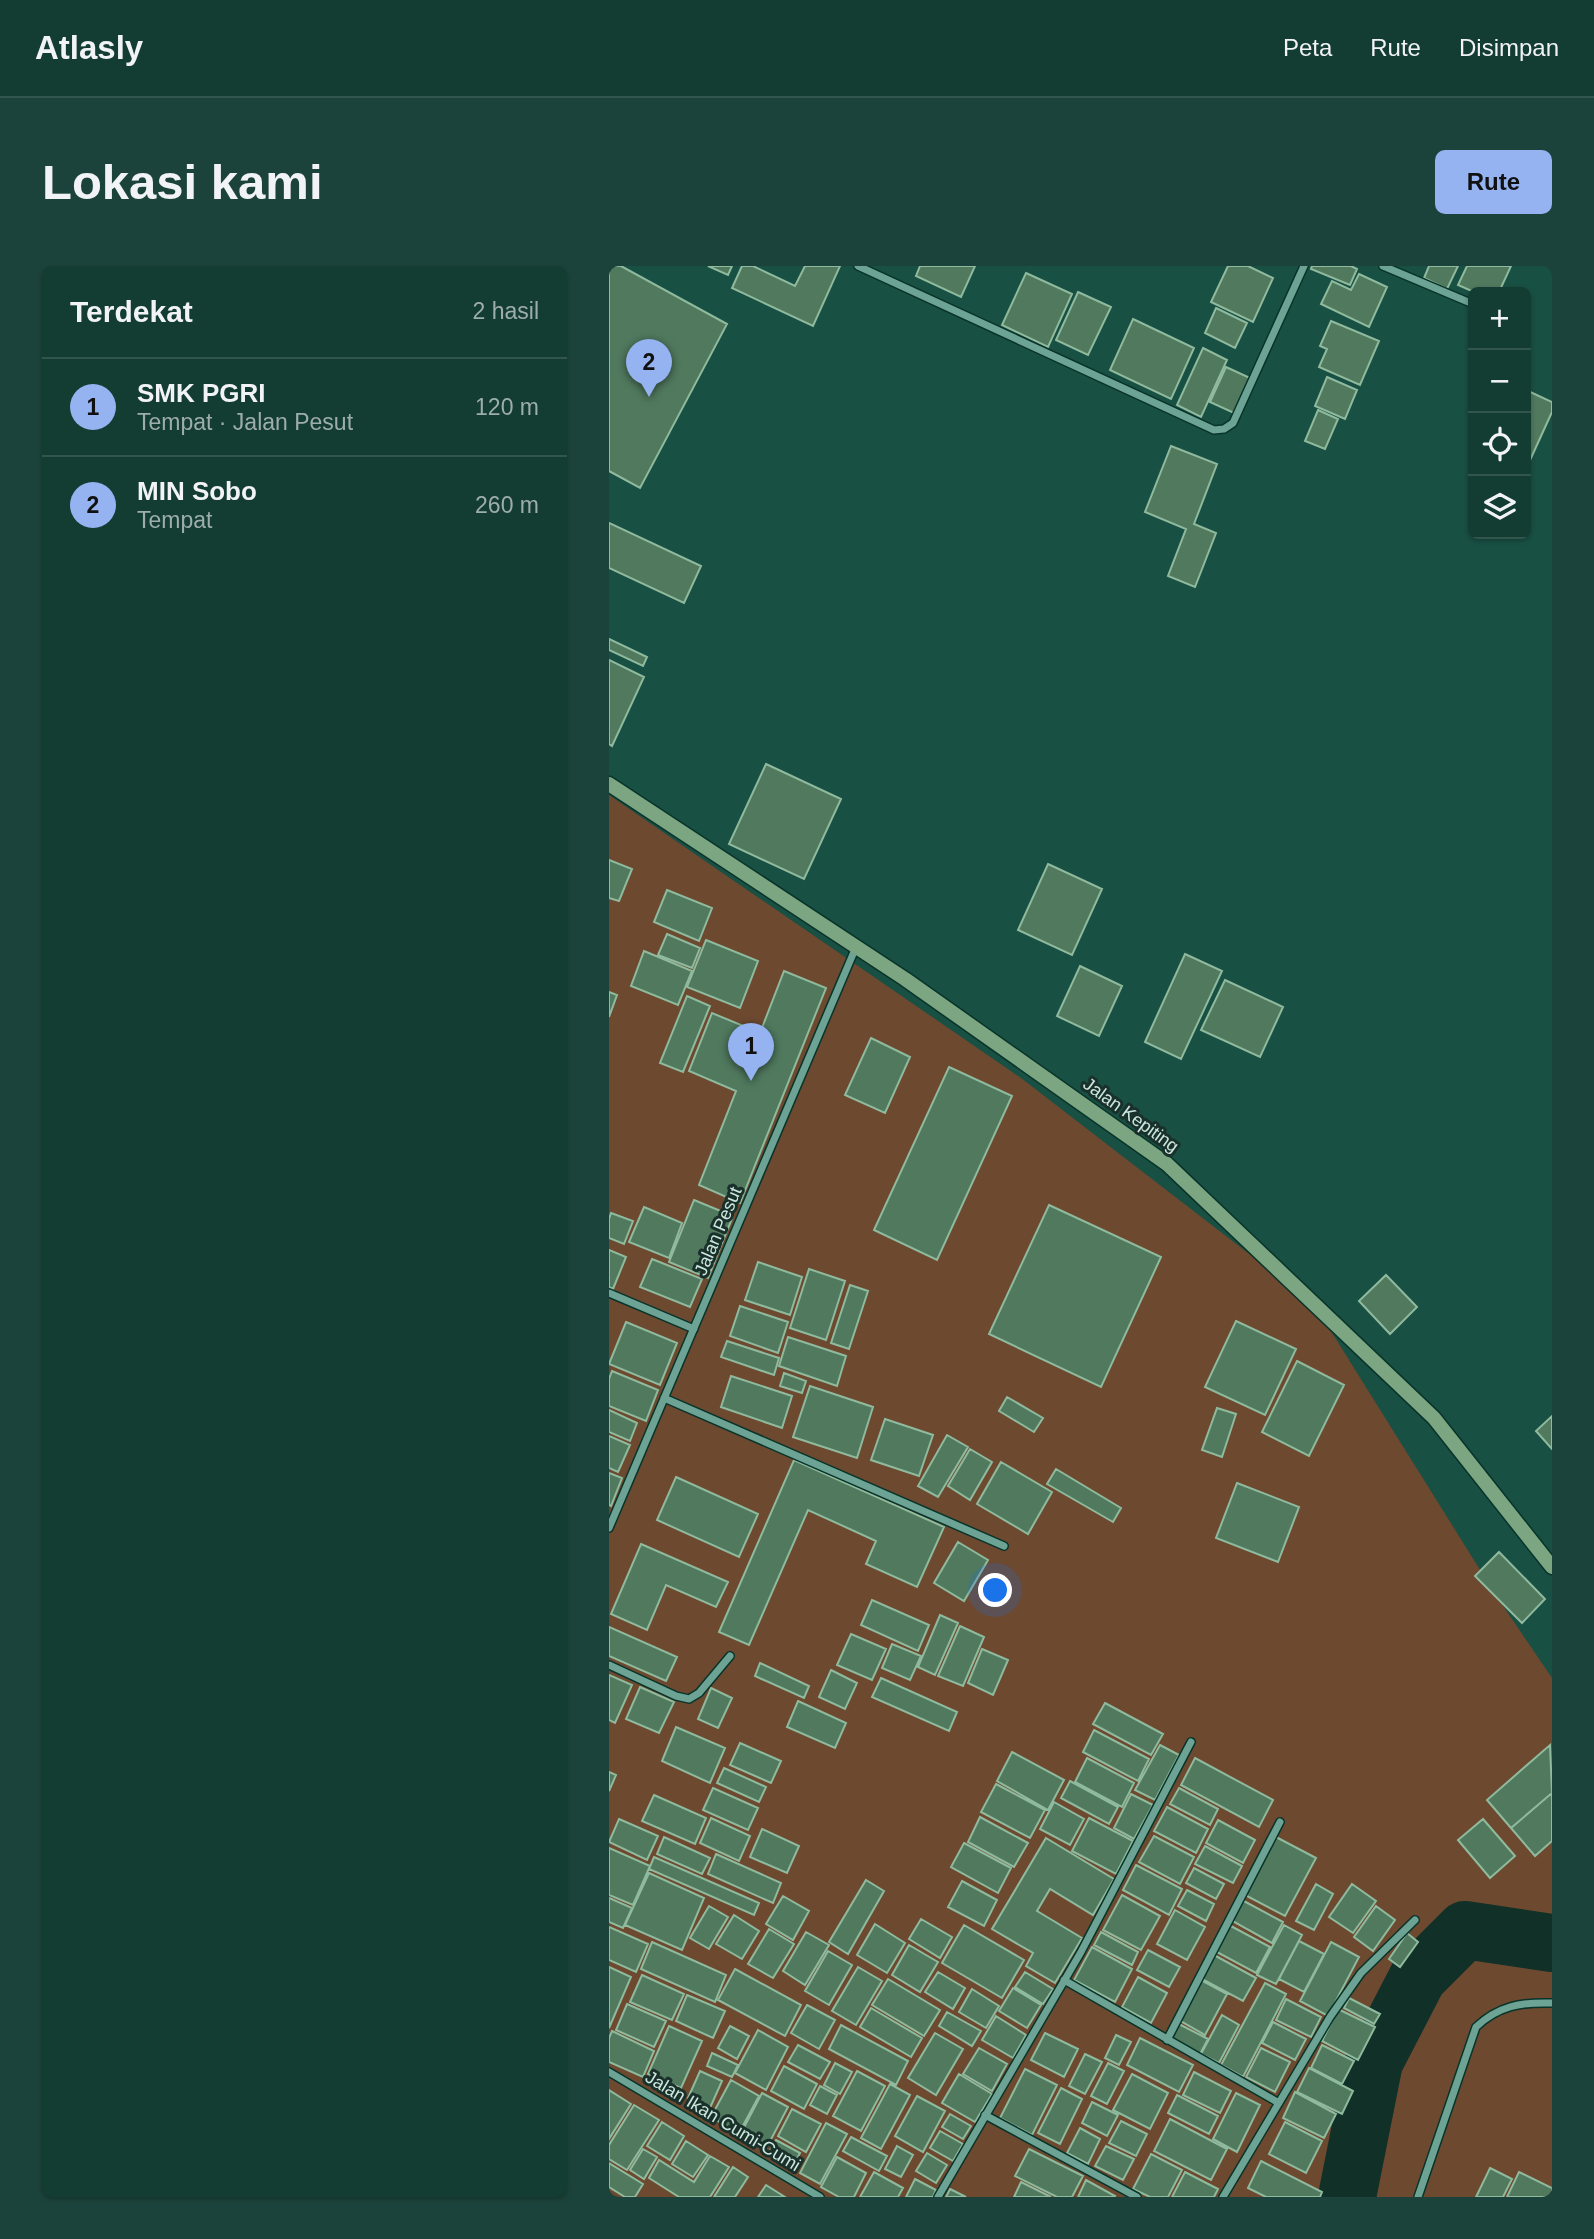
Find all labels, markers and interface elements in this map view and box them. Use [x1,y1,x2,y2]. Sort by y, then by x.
text: Atlasly [35,29,143,66]
text: Peta [1283,34,1332,61]
text: Rute [1370,34,1421,61]
text: Disimpan [1459,34,1559,61]
button: Rute [1435,150,1552,214]
text: Lokasi kami [42,155,323,209]
map controls [1468,287,1531,539]
button: + [1468,287,1531,350]
text: Terdekat [70,295,193,328]
text: 2 hasil [473,298,539,324]
pin: 2 [626,339,672,397]
button: − [1468,350,1531,413]
text: SMK PGRI [137,378,266,408]
text: 1 [87,394,99,420]
text: 120 m [475,394,539,420]
text: Tempat · Jalan Pesut [137,409,353,435]
button: locate [1468,413,1531,476]
text: MIN Sobo [137,476,257,506]
button: layers [1468,476,1531,539]
text: 2 [87,492,99,518]
text: 260 m [475,492,539,518]
text: Tempat [137,507,212,533]
pin: 1 [728,1023,774,1081]
street label: Jalan Kepiting [1079,1074,1183,1156]
street label: Jalan Pesut [690,1184,746,1278]
your location [978,1573,1012,1607]
street label: Jalan Ikan Cumi-Cumi [642,2067,804,2175]

